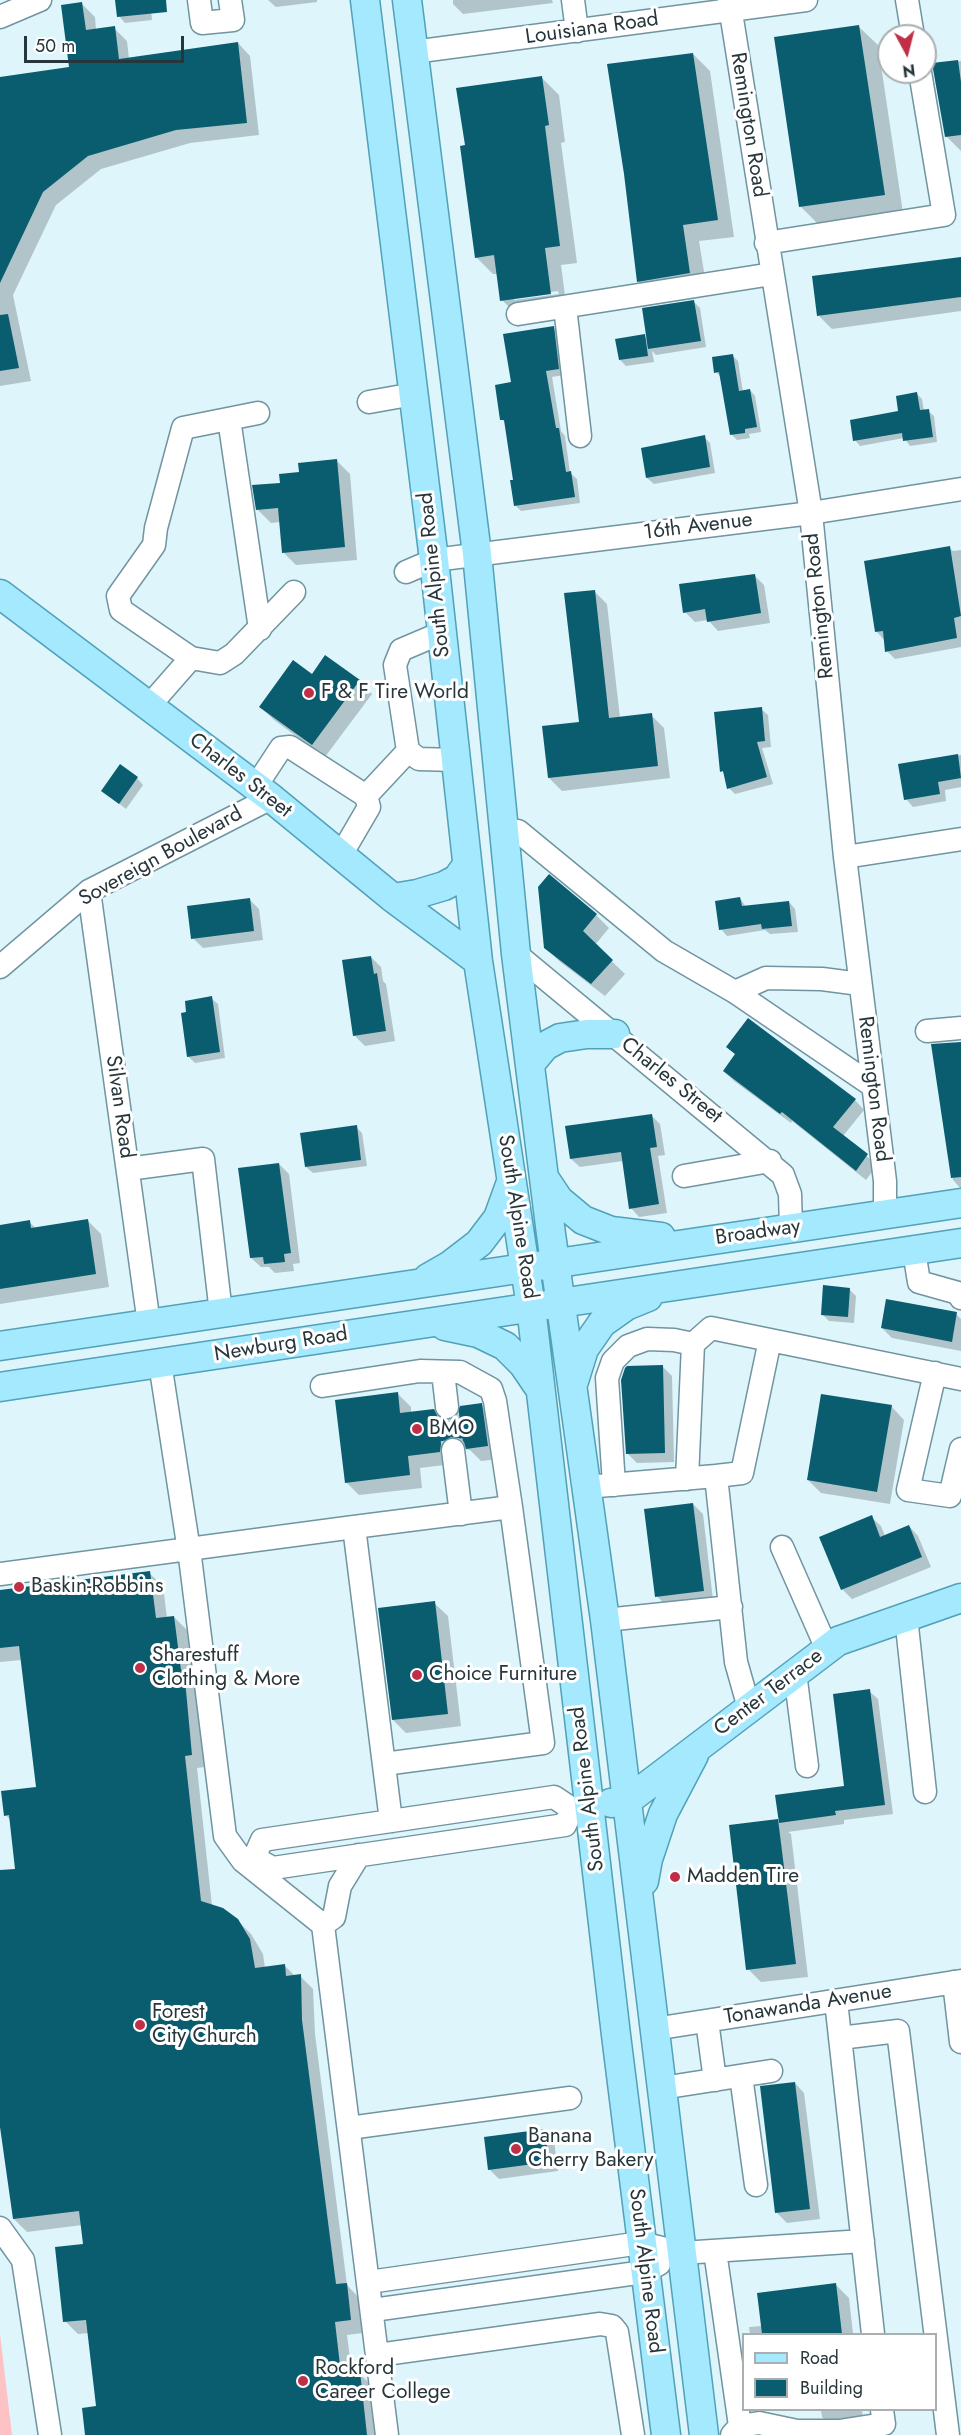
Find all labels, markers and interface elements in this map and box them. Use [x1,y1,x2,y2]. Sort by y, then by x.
street label: Louisiana Road [524,7,660,51]
scale bar [27,24,188,62]
north arrow [877,24,937,84]
text: 50 m [35,33,75,59]
street label: Remington Road [724,51,772,199]
text: N [901,58,917,83]
street label: South Alpine Road [414,491,456,659]
street label: 16th Avenue [642,508,754,546]
street label: Remington Road [800,532,840,680]
place label: F & F Tire World [321,680,469,706]
marker: F & F Tire World [302,686,316,700]
street label: Charles Street [184,728,296,824]
street label: Sovereign Boulevard [75,802,247,912]
street label: Remington Road [852,1015,894,1163]
street label: Charles Street [615,1032,727,1130]
street label: Silvan Road [99,1054,139,1160]
street label: South Alpine Road [492,1133,542,1301]
street label: Broadway [714,1215,802,1251]
street label: Newburg Road [213,1322,349,1368]
place label: BMO [429,1416,474,1442]
marker: BMO [410,1422,424,1436]
place label: Baskin-Robbins [31,1574,164,1600]
marker: Baskin-Robbins [12,1580,26,1594]
place label: Sharestuff Clothing & More [152,1643,300,1693]
street label: Center Terrace [710,1644,828,1742]
marker: Sharestuff Clothing & More [133,1661,147,1675]
place label: Choice Furniture [429,1662,577,1688]
marker: Choice Furniture [410,1668,424,1682]
street label: South Alpine Road [565,1705,611,1873]
place label: Madden Tire [687,1864,799,1890]
marker: Madden Tire [668,1870,682,1884]
street label: Tonawanda Avenue [722,1979,894,2031]
place label: Forest City Church [152,2000,257,2050]
marker: Forest City Church [133,2018,147,2032]
place label: Banana Cherry Bakery [528,2124,653,2174]
marker: Banana Cherry Bakery [509,2142,523,2156]
street label: South Alpine Road [622,2187,668,2355]
legend [742,2333,937,2411]
text: Road [800,2345,839,2371]
place label: Rockford Career College [315,2356,451,2406]
marker: Rockford Career College [296,2374,310,2388]
text: Building [800,2375,863,2401]

